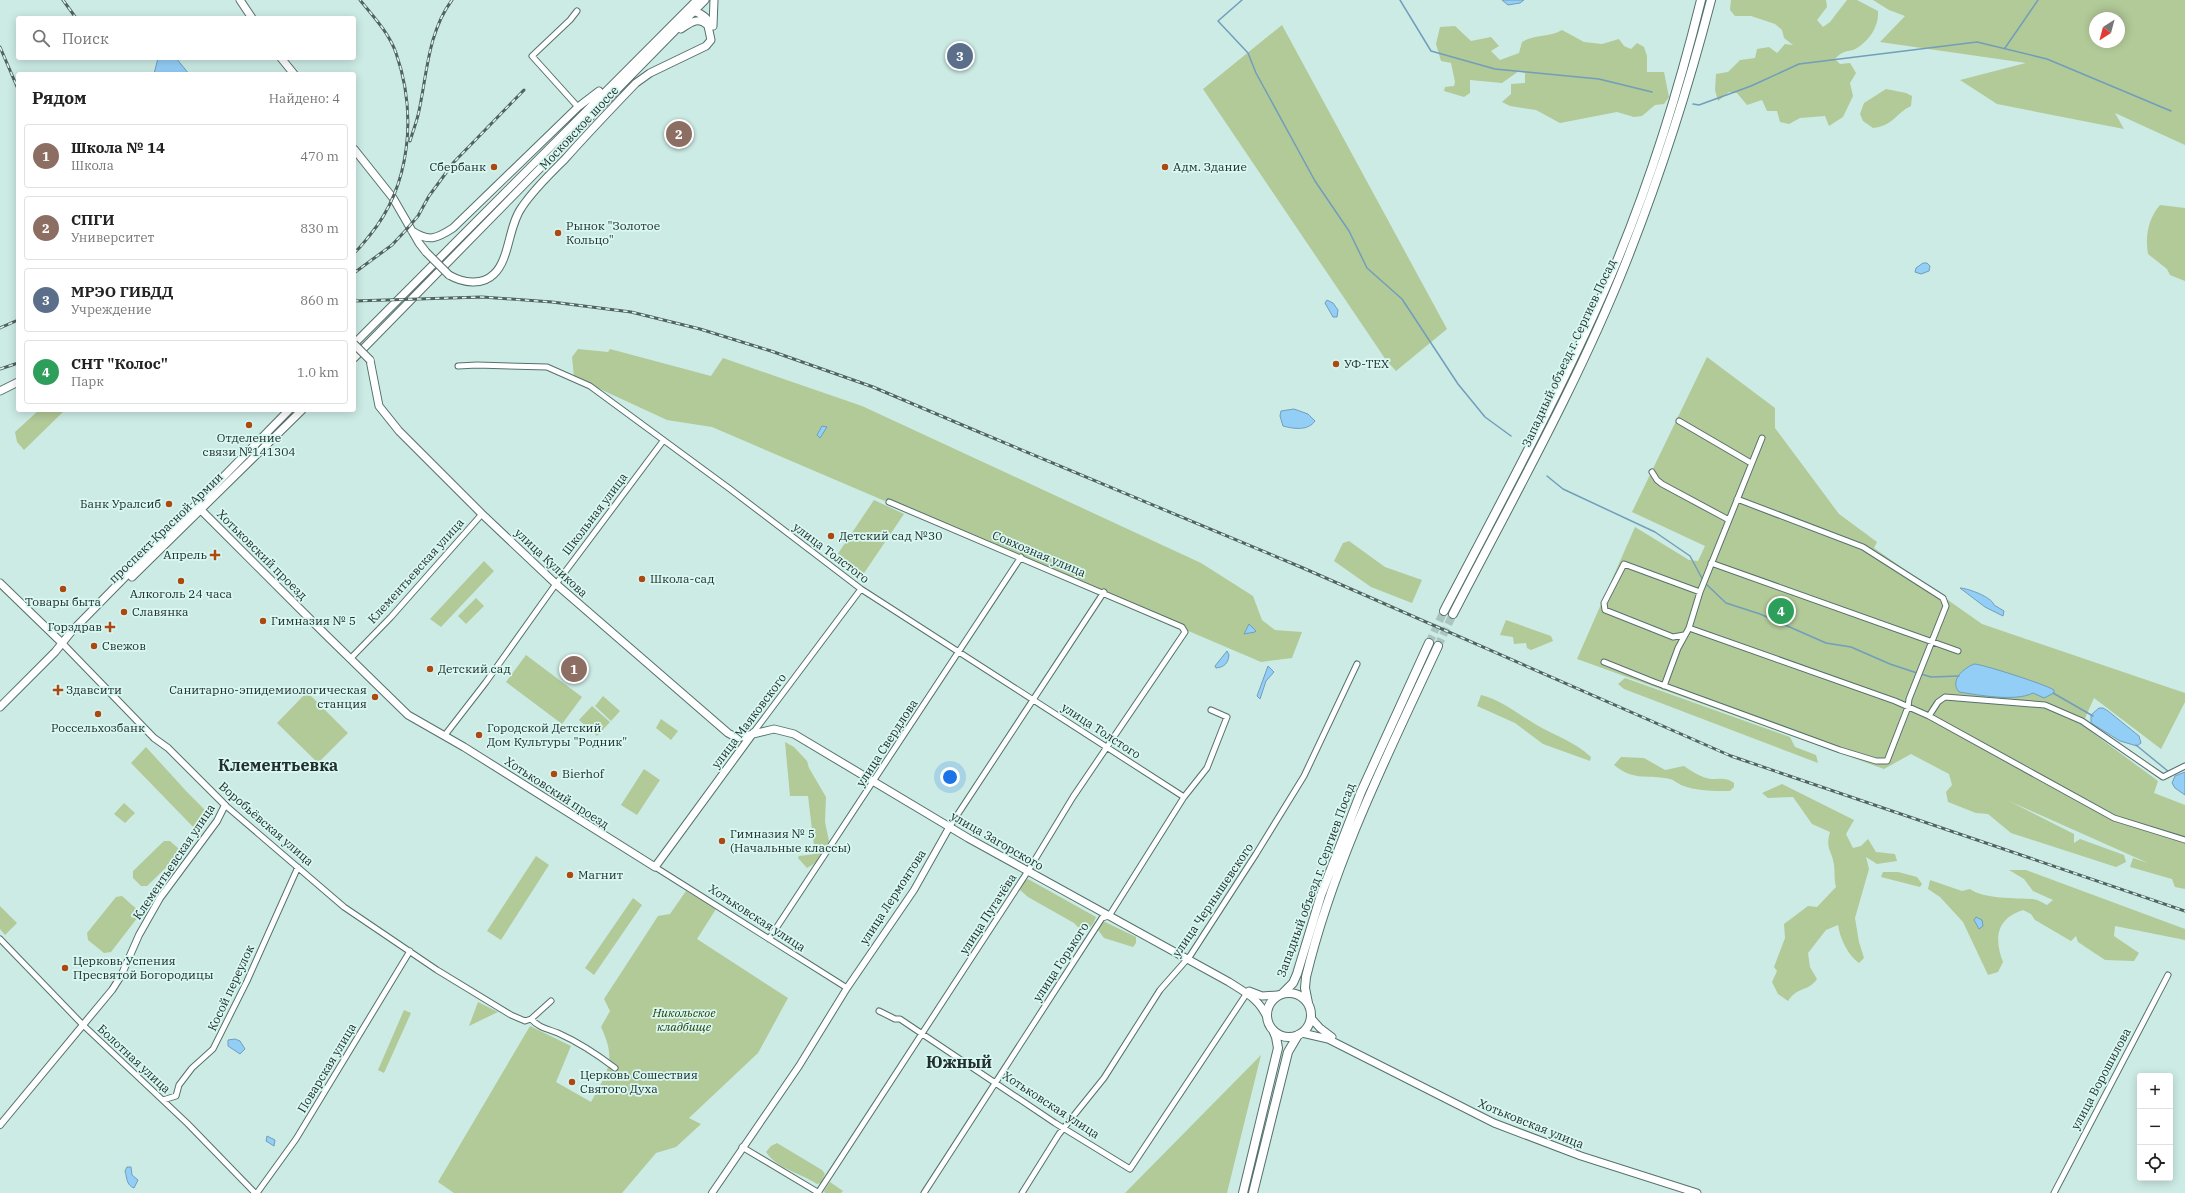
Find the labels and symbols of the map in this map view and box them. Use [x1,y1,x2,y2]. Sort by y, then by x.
north arrow [2089,12,2125,48]
pin: 3 [947,41,973,71]
street label: Московское шоссе [536,83,621,173]
pin: 2 [666,119,692,149]
place label: Сбербанк [430,159,486,174]
place label: Адм. Здание [1173,159,1247,174]
marker: Сбербанк [489,162,499,172]
marker: Адм. Здание [1160,162,1170,172]
place label: Рынок "Золотое Кольцо" [566,218,660,247]
marker: Рынок "Золотое Кольцо" [553,228,563,238]
street label: Западный объезд г. Сергиев Посад [1518,256,1619,449]
place label: УФ-ТЕХ [1344,356,1389,371]
marker: УФ-ТЕХ [1331,359,1341,369]
marker: Отделение связи №141304 [244,420,254,430]
place label: Отделение связи №141304 [202,430,296,459]
street label: проспект Красной Армии [105,469,226,586]
street label: Школьная улица [559,469,631,558]
place label: Банк Уралсиб [80,496,161,511]
marker: Банк Уралсиб [164,499,174,509]
street label: Хотьковский проезд [214,506,311,603]
street label: Клементьевская улица [364,515,467,626]
street label: улица Толстого [790,519,873,586]
street label: улица Куликова [512,525,591,601]
street label: Совхозная улица [990,527,1089,580]
place label: Детский сад №30 [839,528,942,543]
marker: Детский сад №30 [826,531,836,541]
place label: Апрель [163,547,207,562]
marker: Апрель [210,550,220,560]
place label: Школа-сад [650,571,715,586]
marker: Школа-сад [637,574,647,584]
marker: Алкоголь 24 часа [176,576,186,586]
marker: Товары быта [58,584,68,594]
place label: Алкоголь 24 часа [130,586,233,601]
place label: Товары быта [25,594,102,609]
pin: 4 [1768,596,1794,626]
place label: Славянка [132,604,189,619]
marker: Славянка [119,607,129,617]
place label: Гимназия № 5 [271,613,356,628]
marker: Гимназия № 5 [258,616,268,626]
place label: Горздрав [48,619,102,634]
marker: Горздрав [105,622,115,632]
place label: Свежов [102,638,146,653]
marker: Свежов [89,641,99,651]
pin: 1 [561,654,587,684]
place label: Детский сад [438,661,511,676]
marker: Детский сад [425,664,435,674]
street label: улица Маяковского [708,670,789,771]
place label: Здавсити [66,682,122,697]
place label: Санитарно-эпидемиологическая станция [169,682,367,711]
marker: Здавсити [53,685,63,695]
marker: Санитарно-эпидемиологическая станция [370,692,380,702]
street label: улица Свердлова [853,696,921,789]
street label: улица Толстого [1059,699,1144,762]
marker: Россельхозбанк [93,709,103,719]
place label: Россельхозбанк [51,720,145,735]
place label: Городской Детский Дом Культуры "Родник" [487,720,627,749]
marker: Городской Детский Дом Культуры "Родник" [474,730,484,740]
street label: Хотьковский проезд [502,753,612,832]
district label: Клементьевка [218,755,338,775]
place label: Bierhof [562,766,605,781]
your location [940,767,960,787]
marker: Bierhof [549,769,559,779]
street label: Воробьёвская улица [216,778,317,869]
street label: Западный объезд г. Сергиев Посад [1273,781,1358,979]
street label: Клементьевская улица [129,801,218,923]
street label: улица Загорского [948,808,1047,873]
place label: Гимназия № 5 (Начальные классы) [730,826,851,855]
marker: Гимназия № 5 (Начальные классы) [717,836,727,846]
street label: улица Чернышевского [1169,840,1257,960]
street label: улица Лермонтова [856,846,929,947]
place label: Магнит [578,867,623,882]
marker: Магнит [565,870,575,880]
street label: улица Пугачёва [956,870,1020,957]
street label: Хотьковская улица [706,881,809,955]
street label: улица Горького [1029,919,1092,1004]
street label: Косой переулок [204,942,257,1033]
place label: Церковь Успения Пресвятой Богородицы [73,953,214,982]
marker: Церковь Успения Пресвятой Богородицы [60,963,70,973]
park label: Никольское кладбище [651,1005,716,1034]
street label: Поварская улица [294,1020,359,1115]
street label: Болотная улица [95,1021,174,1097]
street label: улица Ворошилова [2067,1025,2134,1132]
district label: Южный [926,1052,992,1072]
place label: Церковь Сошествия Святого Духа [580,1067,698,1096]
street label: Хотьковская улица [1000,1068,1103,1142]
marker: Церковь Сошествия Святого Духа [567,1077,577,1087]
street label: Хотьковская улица [1476,1095,1587,1152]

